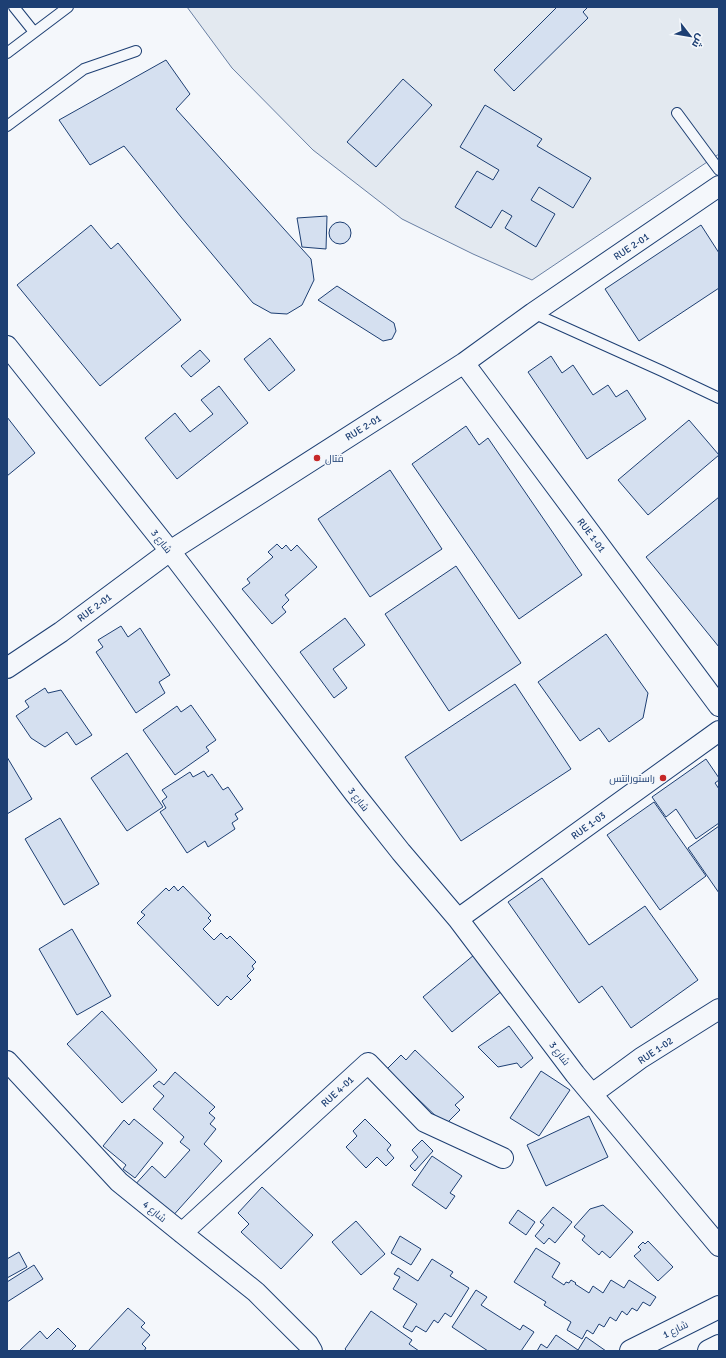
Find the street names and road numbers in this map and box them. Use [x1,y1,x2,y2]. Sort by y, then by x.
street label: RUE 2-01 [612,231,652,263]
street label: RUE 2-01 [343,412,384,444]
street label: RUE 1-01 [574,516,608,555]
street label: شارع 3 [148,527,174,556]
street label: RUE 2-01 [75,591,114,625]
street label: شارع 3 [345,785,371,814]
street label: RUE 1-03 [569,809,608,842]
street label: RUE 1-02 [636,1035,675,1067]
street label: شارع 3 [546,1039,572,1068]
street label: RUE 4-01 [319,1074,356,1110]
street label: شارع 4 [140,1199,169,1225]
street label: شارع 1 [661,1319,690,1341]

